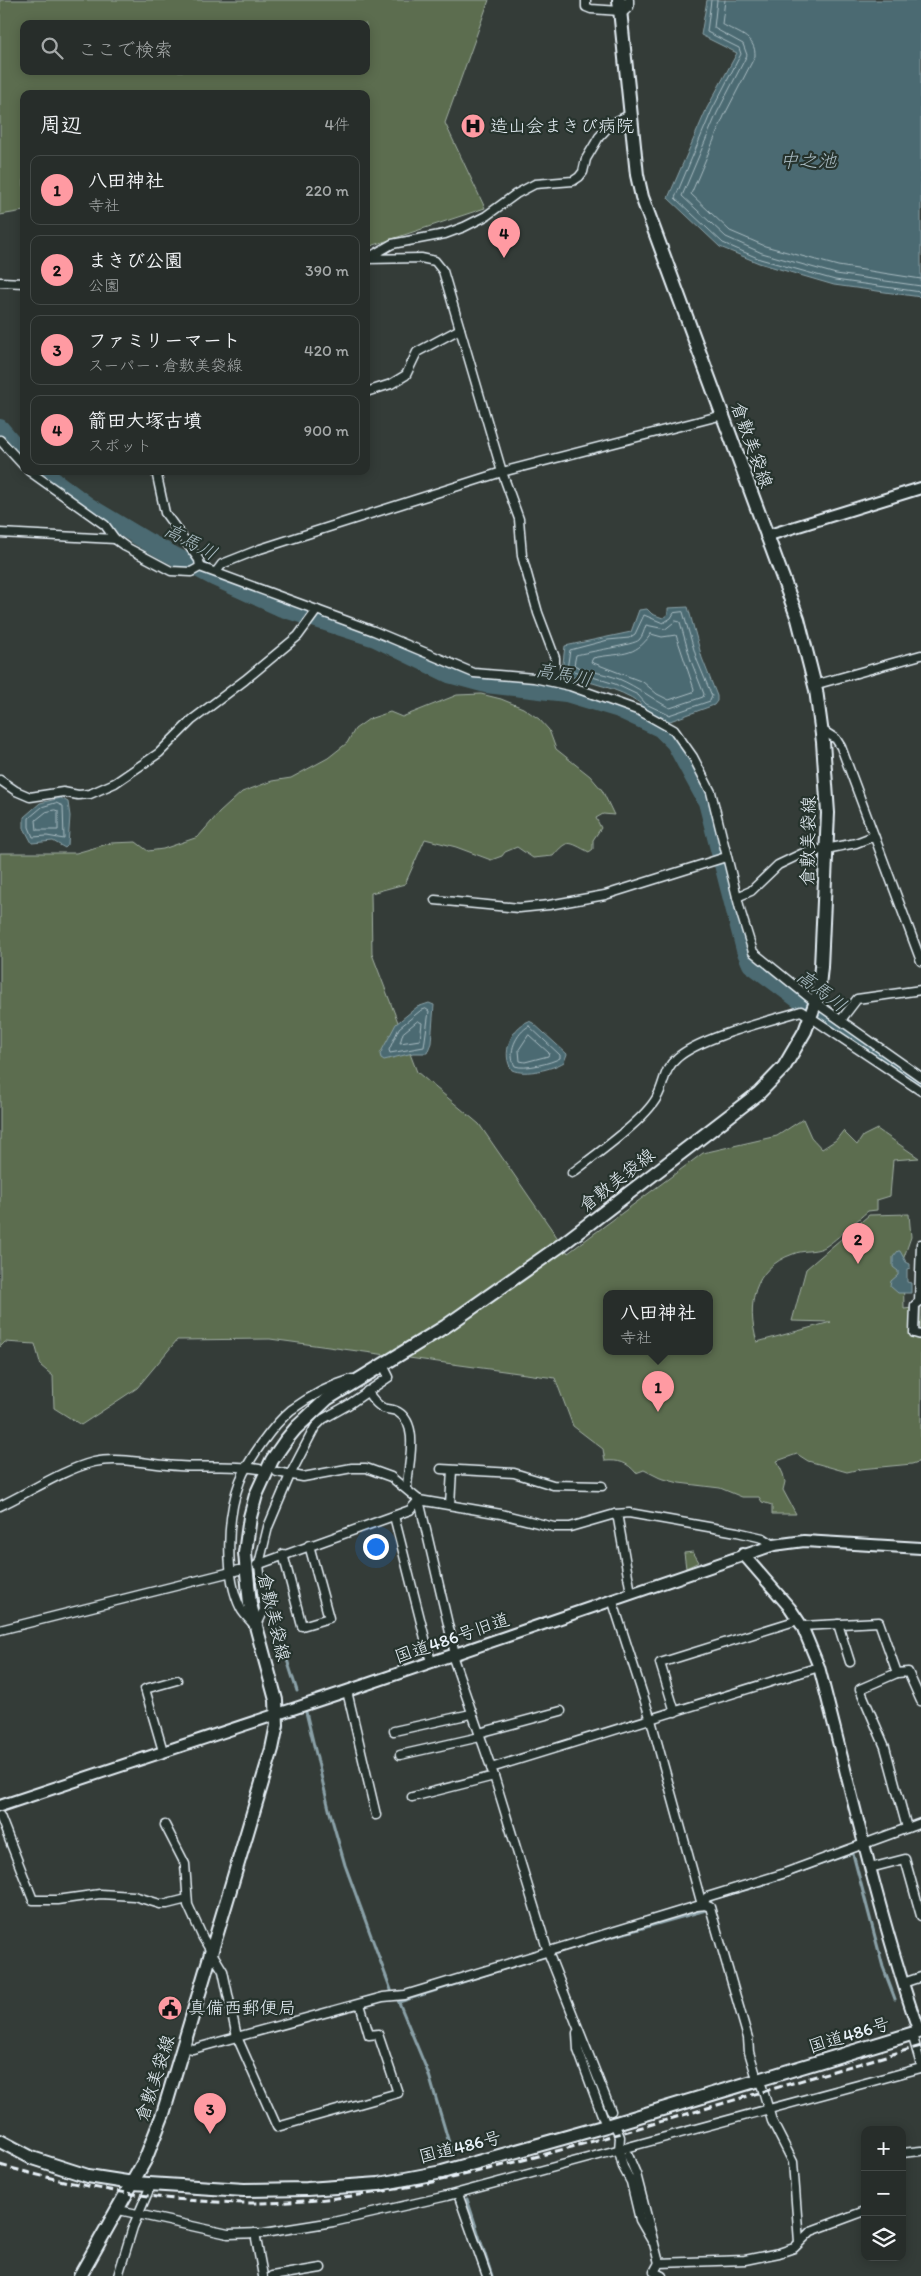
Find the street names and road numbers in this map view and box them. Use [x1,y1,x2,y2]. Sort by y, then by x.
street label: 倉敷美袋線 [726,399,778,491]
street label: 倉敷美袋線 [796,796,820,886]
street label: 倉敷美袋線 [575,1144,659,1216]
street label: 倉敷美袋線 [253,1571,295,1663]
street label: 国道486号旧道 [392,1608,512,1668]
street label: 国道486号 [806,2012,892,2058]
street label: 倉敷美袋線 [131,2032,179,2124]
street label: 国道486号 [416,2126,504,2168]

